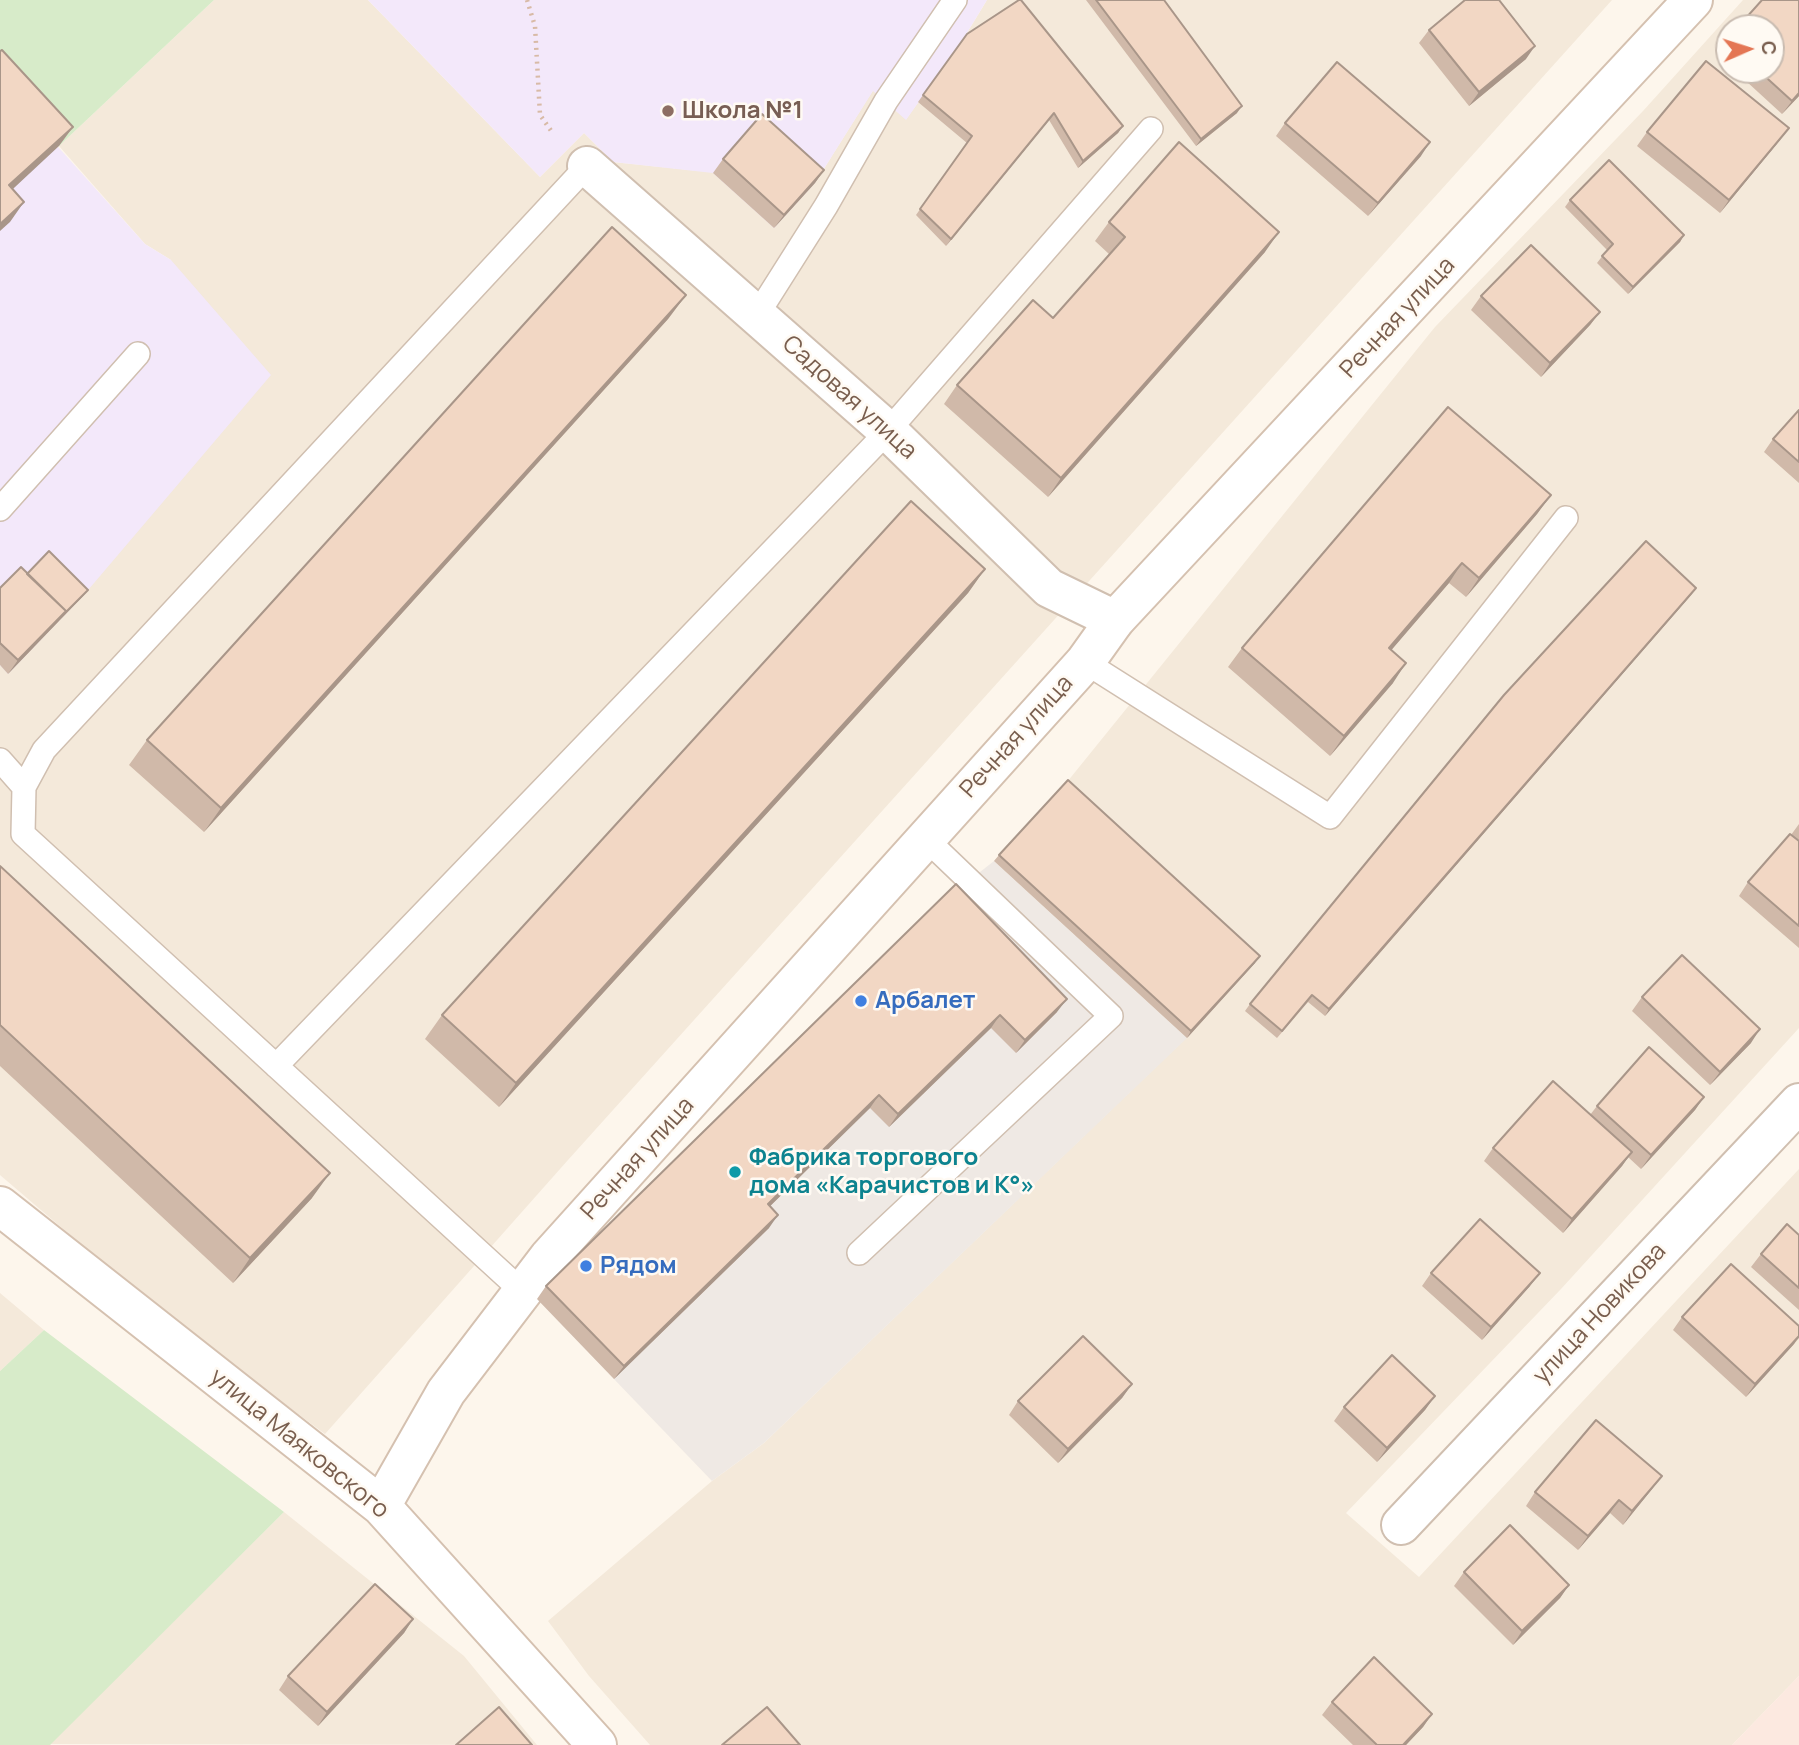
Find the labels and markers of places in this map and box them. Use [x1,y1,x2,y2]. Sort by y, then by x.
place label: Школа №1 [682,97,803,125]
marker: Школа №1 [660,103,676,119]
place label: Арбалет [875,987,975,1015]
marker: Арбалет [853,993,869,1009]
place label: Фабрика торгового дома «Карачистов и К°» [749,1144,1035,1200]
marker: Фабрика торгового дома «Карачистов и К°» [727,1164,743,1180]
place label: Рядом [600,1252,677,1280]
marker: Рядом [578,1258,594,1274]

